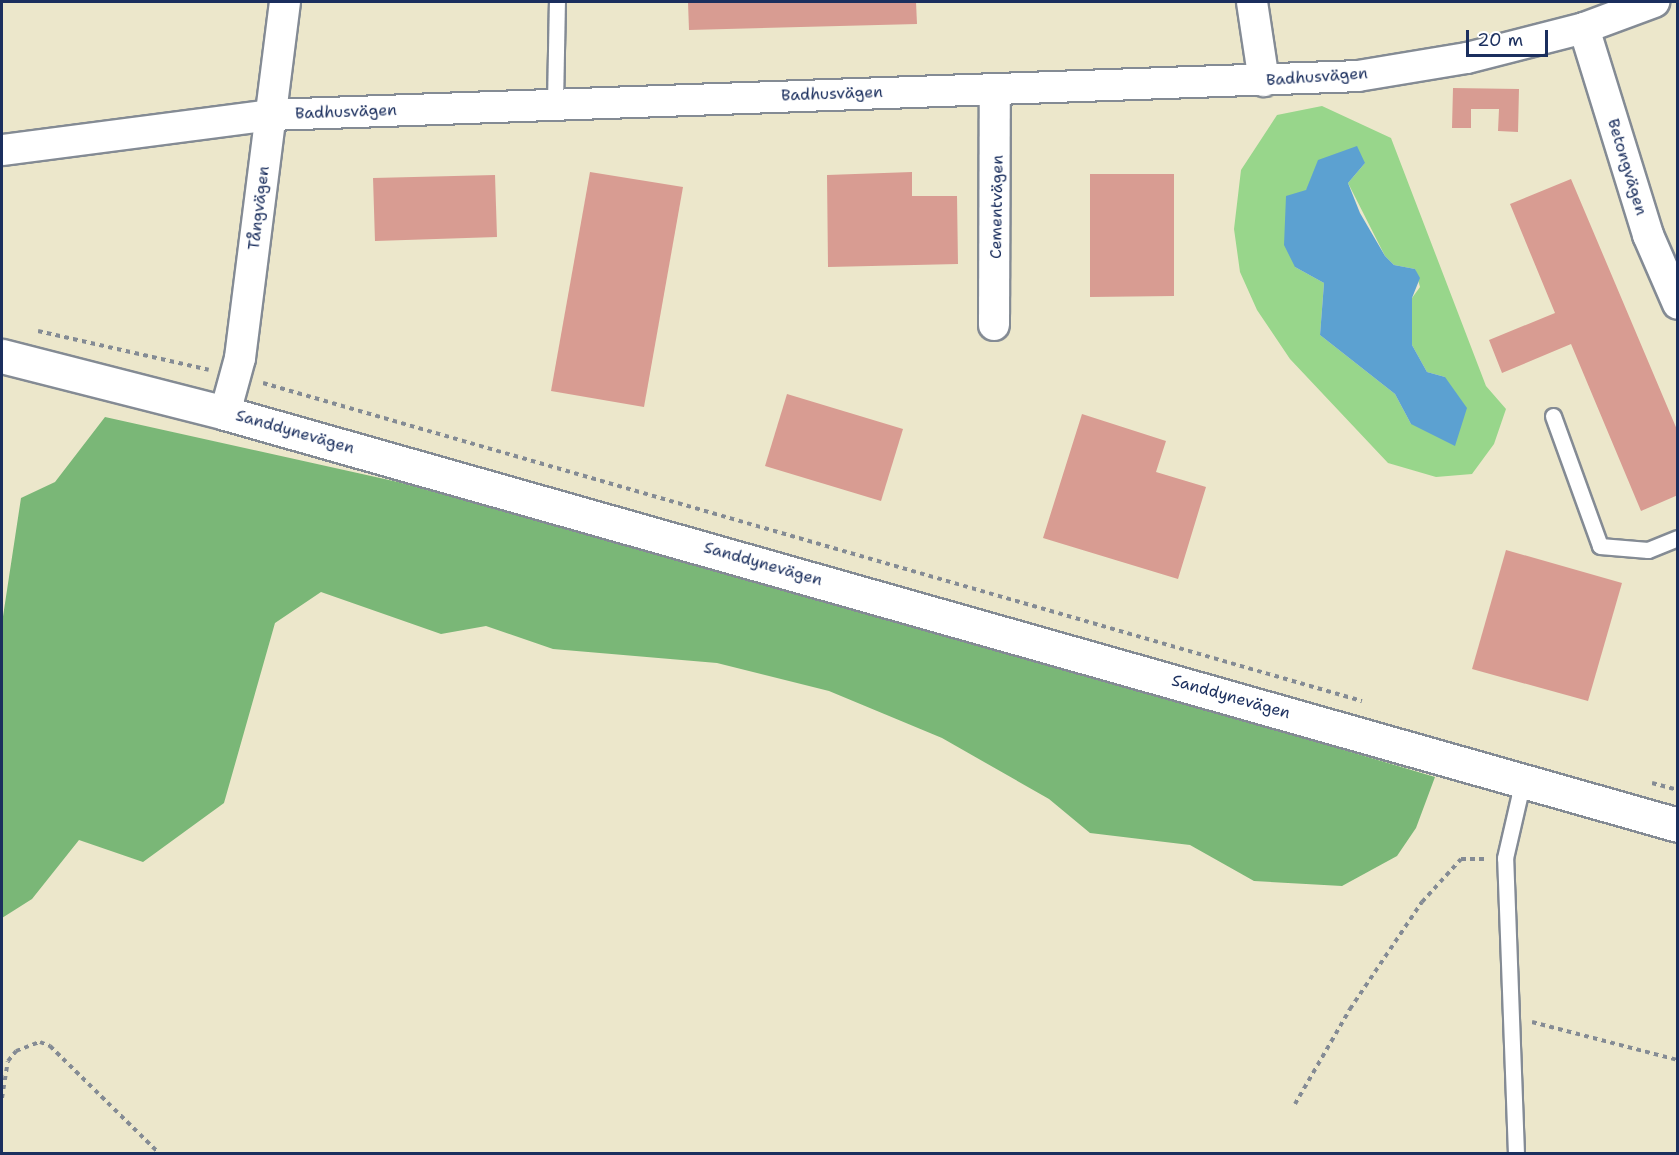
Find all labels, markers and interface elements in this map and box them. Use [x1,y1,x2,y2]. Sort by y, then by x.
scale bar [1469,18,1552,56]
text: 20 m [1477,28,1523,52]
street label: Badhusvägen [1266,64,1368,90]
street label: Badhusvägen [781,83,883,105]
street label: Badhusvägen [295,101,397,123]
street label: Betongvägen [1603,116,1651,218]
street label: Cementvägen [986,155,1008,259]
street label: Tångvägen [244,165,274,251]
street label: Sanddynevägen [233,406,357,458]
street label: Sanddynevägen [701,538,825,590]
street label: Sanddynevägen [1169,671,1293,723]

